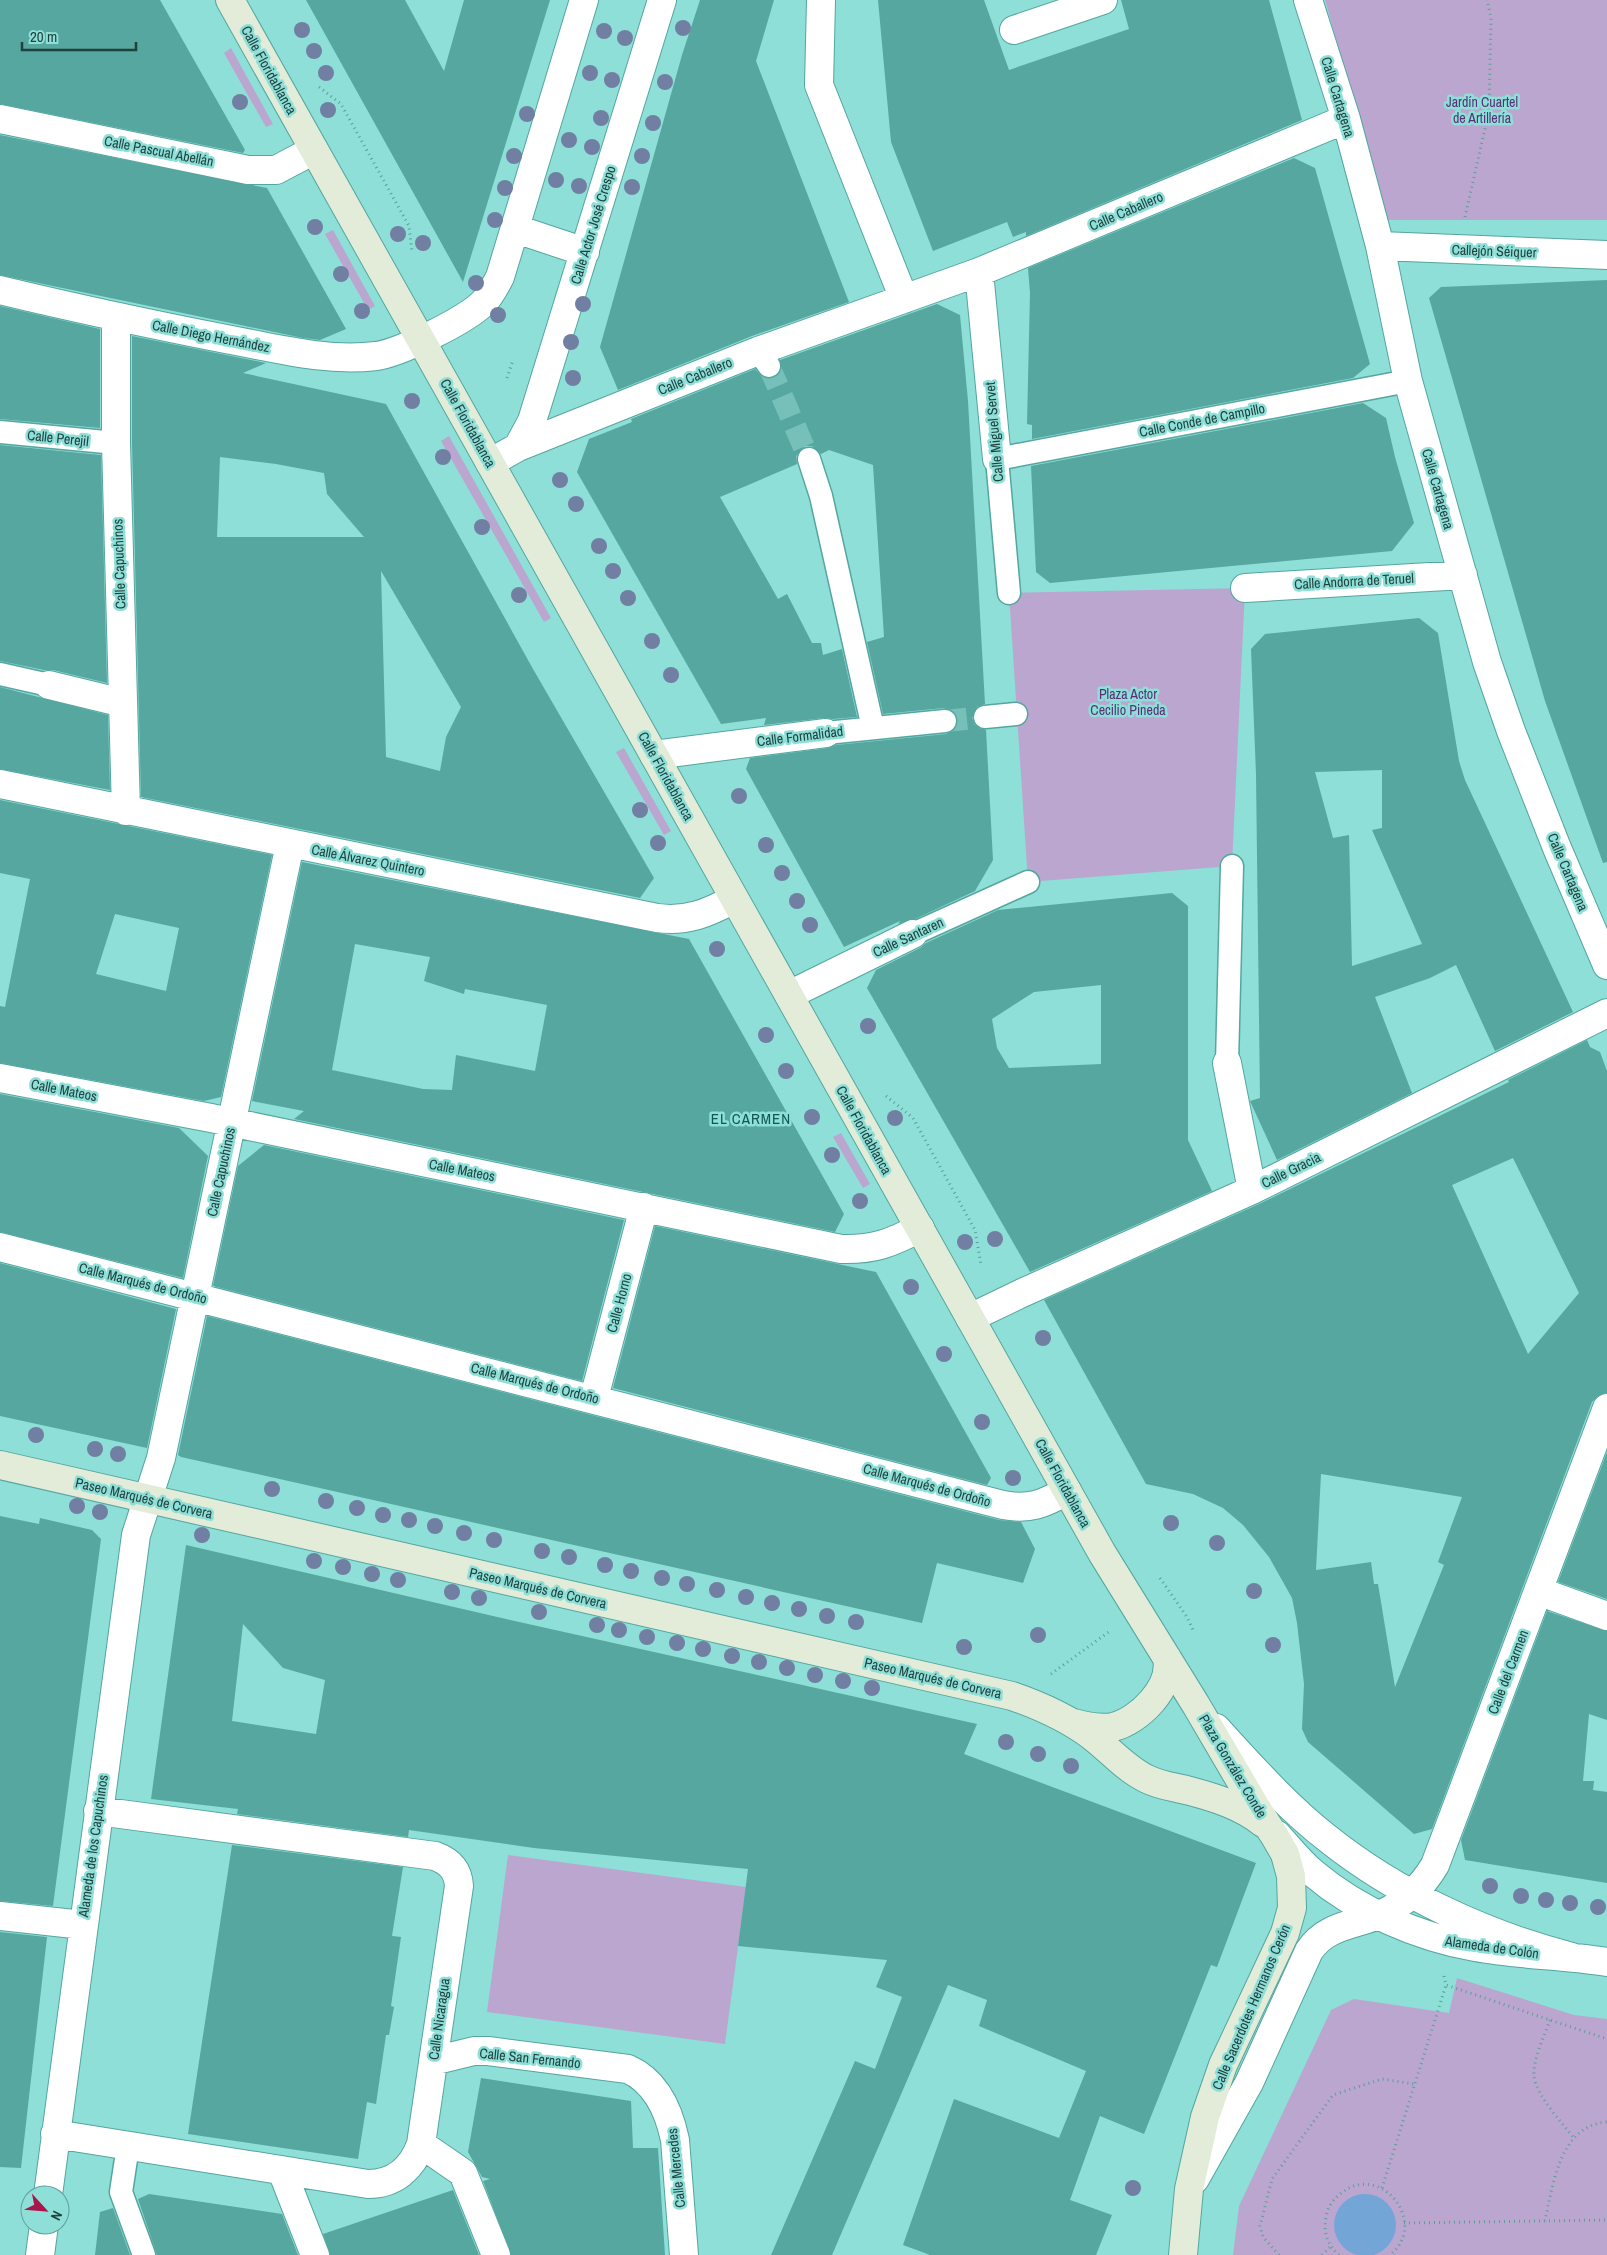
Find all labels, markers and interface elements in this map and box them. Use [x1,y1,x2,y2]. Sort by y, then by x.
scale bar [22,20,136,52]
street label: Calle Floridablanca [237,22,301,118]
text: 20 m [30,26,57,47]
street label: Calle Cartagena [1317,55,1359,140]
park label: Jardín Cuartel de Artillería [1446,93,1518,127]
street label: Calle Pascual Abellán [103,132,215,170]
street label: Calle Actor José Crespo [566,163,620,287]
street label: Calle Caballero [1086,187,1166,235]
street label: Callejón Séiquer [1451,241,1537,261]
street label: Calle Diego Hernández [151,316,272,356]
street label: Calle Caballero [655,353,735,399]
street label: Calle Floridablanca [436,375,500,471]
street label: Calle Miguel Servet [981,381,1007,483]
street label: Calle Conde de Campillo [1138,399,1266,441]
street label: Calle Perejil [26,426,90,450]
street label: Calle Cartagena [1418,447,1458,532]
street label: Calle Capuchinos [108,518,130,610]
street label: Calle Andorra de Teruel [1294,569,1414,593]
park label: Plaza Actor Cecilio Pineda [1090,685,1166,719]
street label: Calle Formalidad [756,722,844,750]
street label: Calle Floridablanca [634,728,698,824]
street label: Calle Cartagena [1544,830,1593,914]
street label: Calle Álvarez Quintero [310,840,426,880]
street label: Calle Santaren [870,913,946,961]
street label: Calle Mateos [29,1075,99,1105]
street label: Calle Floridablanca [832,1082,896,1178]
district label: EL CARMEN [711,1108,791,1129]
street label: Calle Capuchinos [203,1126,239,1218]
street label: Calle Gracia [1258,1148,1324,1192]
street label: Calle Mateos [427,1155,497,1185]
street label: Calle Marqués de Ordoño [77,1258,209,1308]
street label: Calle Horno [602,1271,636,1335]
street label: Calle Marqués de Ordoño [469,1358,601,1408]
street label: Calle Floridablanca [1031,1435,1095,1531]
street label: Calle Marqués de Ordoño [861,1459,993,1511]
street label: Paseo Marqués de Corvera [74,1473,215,1523]
street label: Paseo Marqués de Corvera [468,1563,609,1613]
street label: Calle del Carmen [1484,1627,1532,1717]
street label: Paseo Marqués de Corvera [863,1653,1004,1703]
street label: Plaza González Conde [1195,1711,1271,1821]
street label: Alameda de los Capuchinos [74,1773,112,1919]
street label: Calle Sacerdotes Hermanos Cerón [1208,1922,1294,2092]
street label: Alameda de Colón [1443,1931,1540,1962]
street label: Calle Nicaragua [424,1976,454,2061]
street label: Calle San Fernando [479,2044,581,2072]
street label: Calle Mercedes [663,2127,689,2209]
north arrow [20,2185,70,2235]
text: N [47,2208,67,2223]

